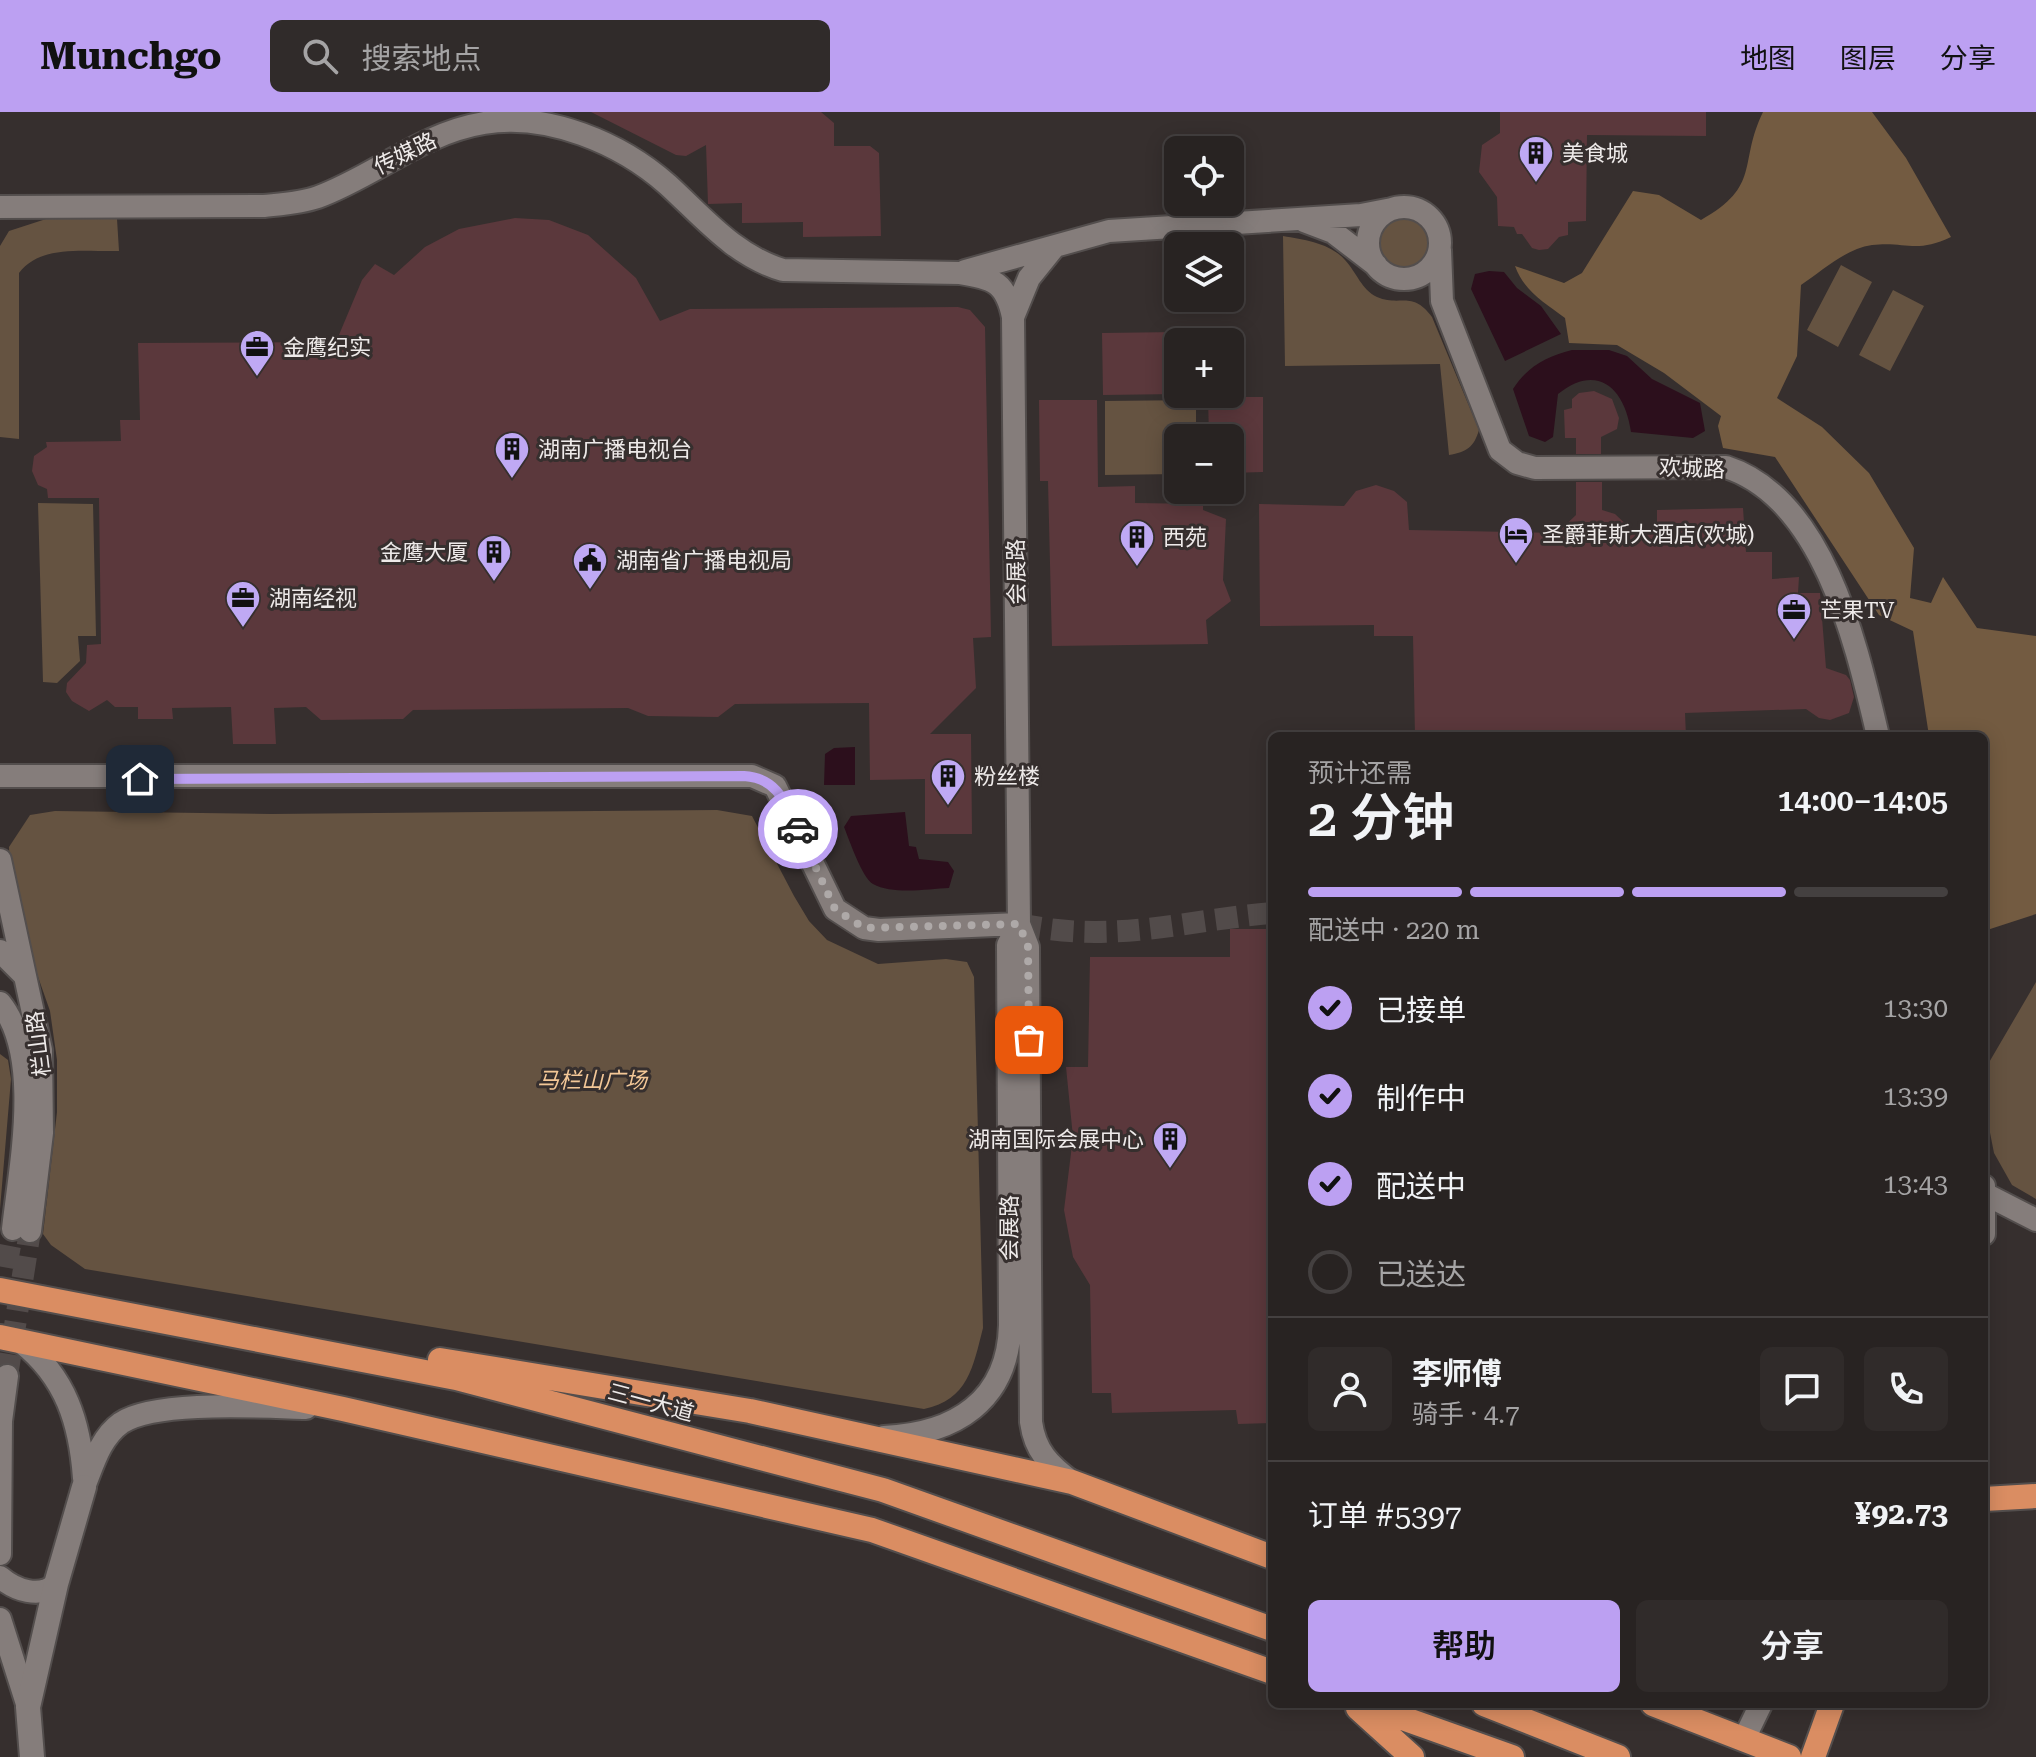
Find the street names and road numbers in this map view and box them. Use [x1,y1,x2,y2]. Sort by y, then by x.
street label: 传媒路 [370,128,440,179]
street label: 欢城路 [1659,455,1725,482]
street label: 会展路 [1003,539,1030,605]
street label: 栏山路 [22,1010,55,1078]
street label: 会展路 [997,1195,1022,1261]
street label: 三一大道 [605,1379,697,1426]

